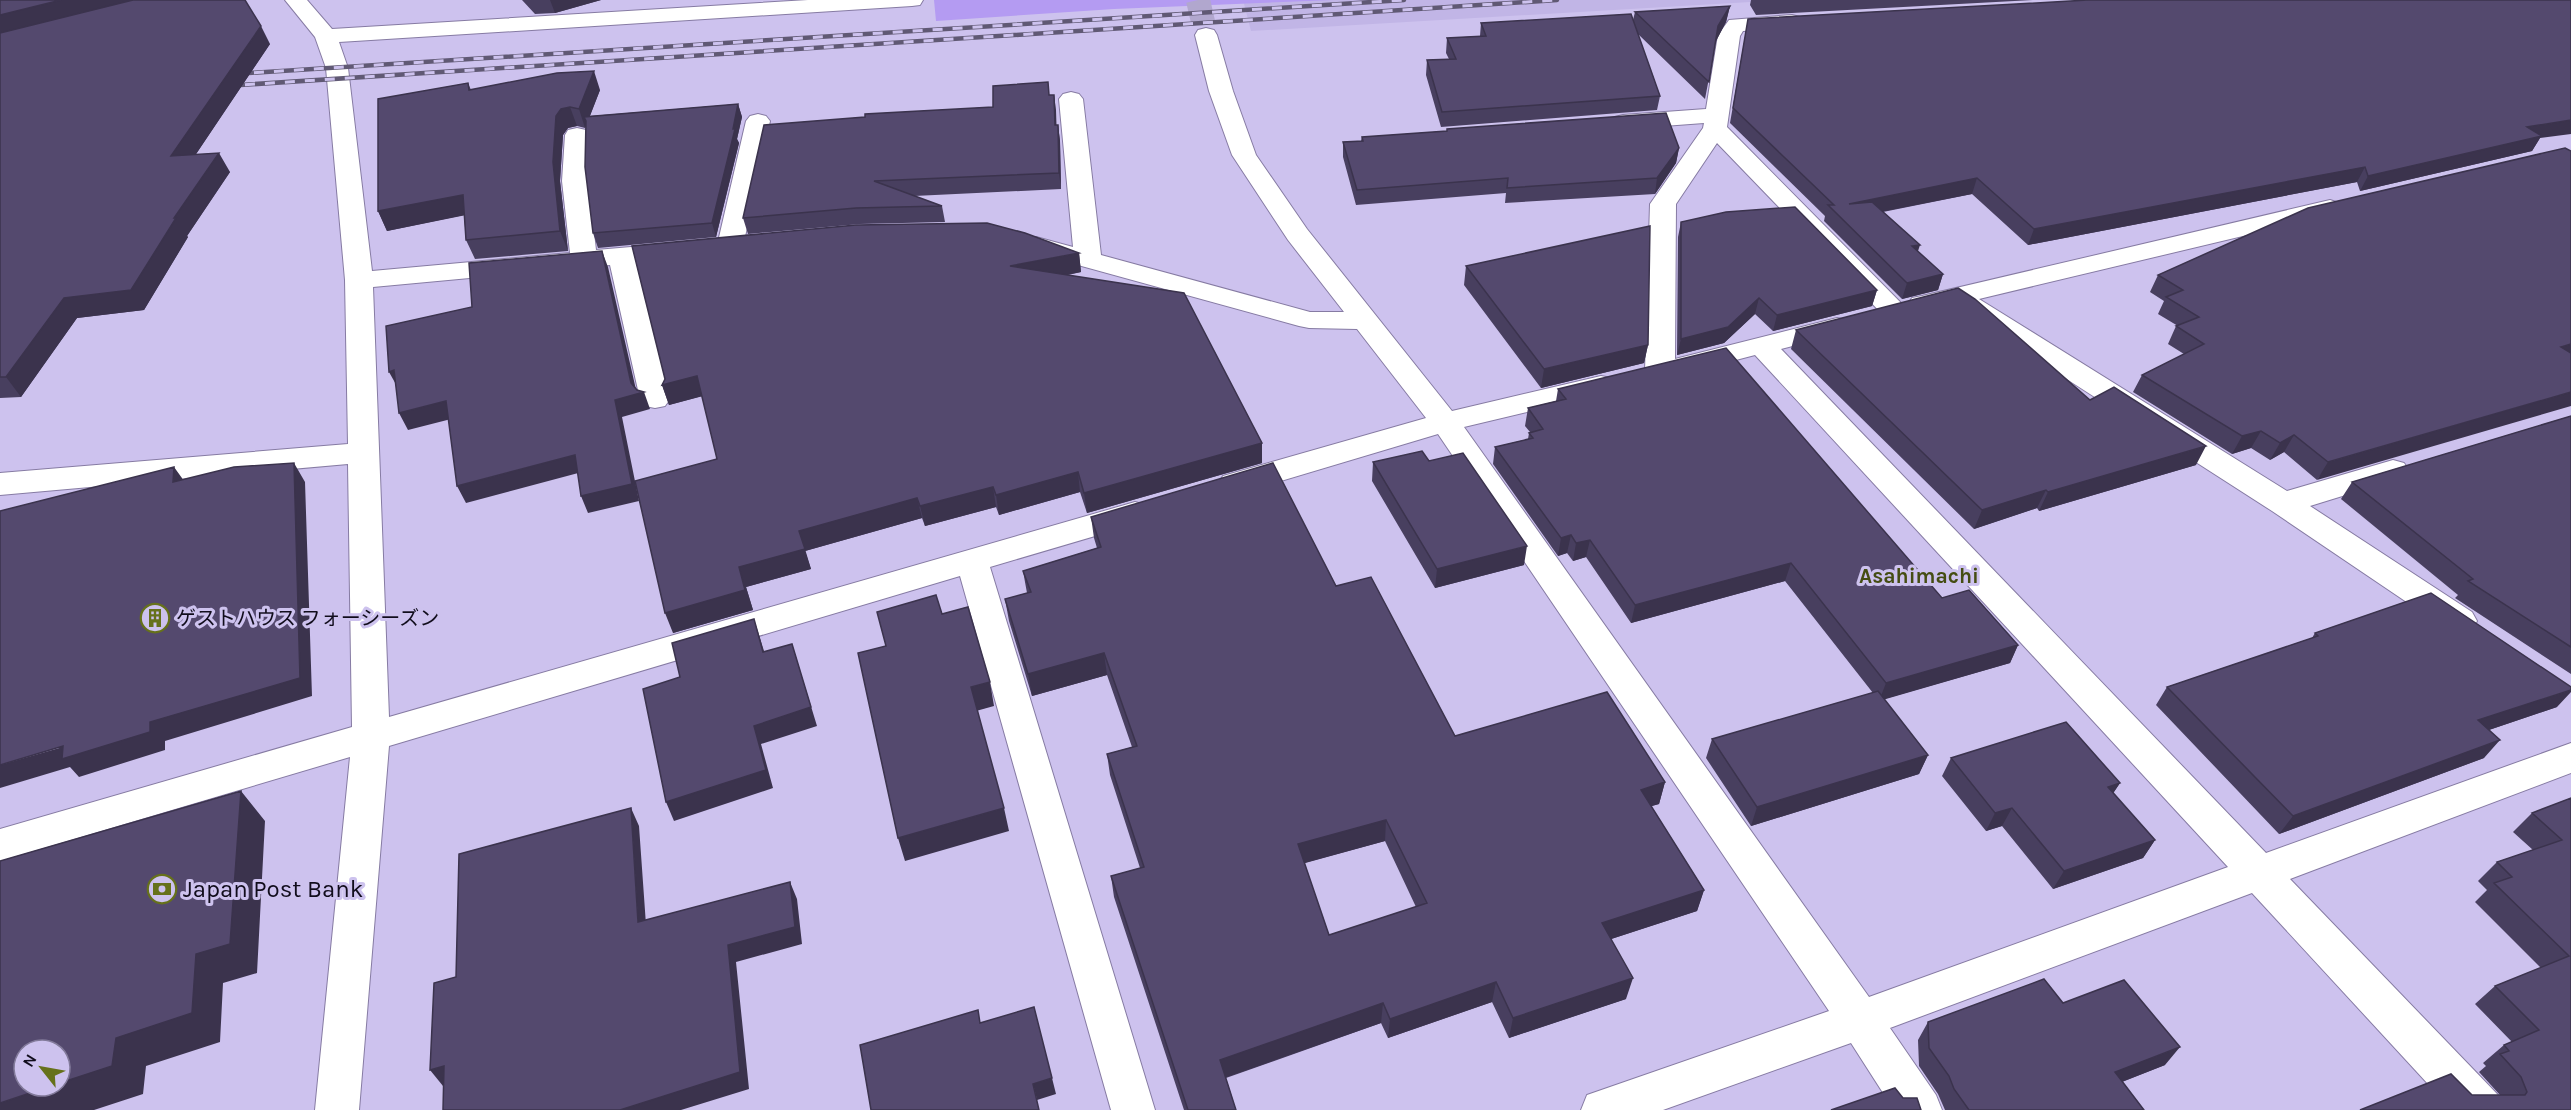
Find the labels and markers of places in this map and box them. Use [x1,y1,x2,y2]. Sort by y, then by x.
building icon: ゲストハウス フォーシーズン [139,602,171,634]
place label: ゲストハウス フォーシーズン [176,607,439,630]
bank icon: Japan Post Bank [146,873,178,905]
place label: Japan Post Bank [183,875,363,903]

